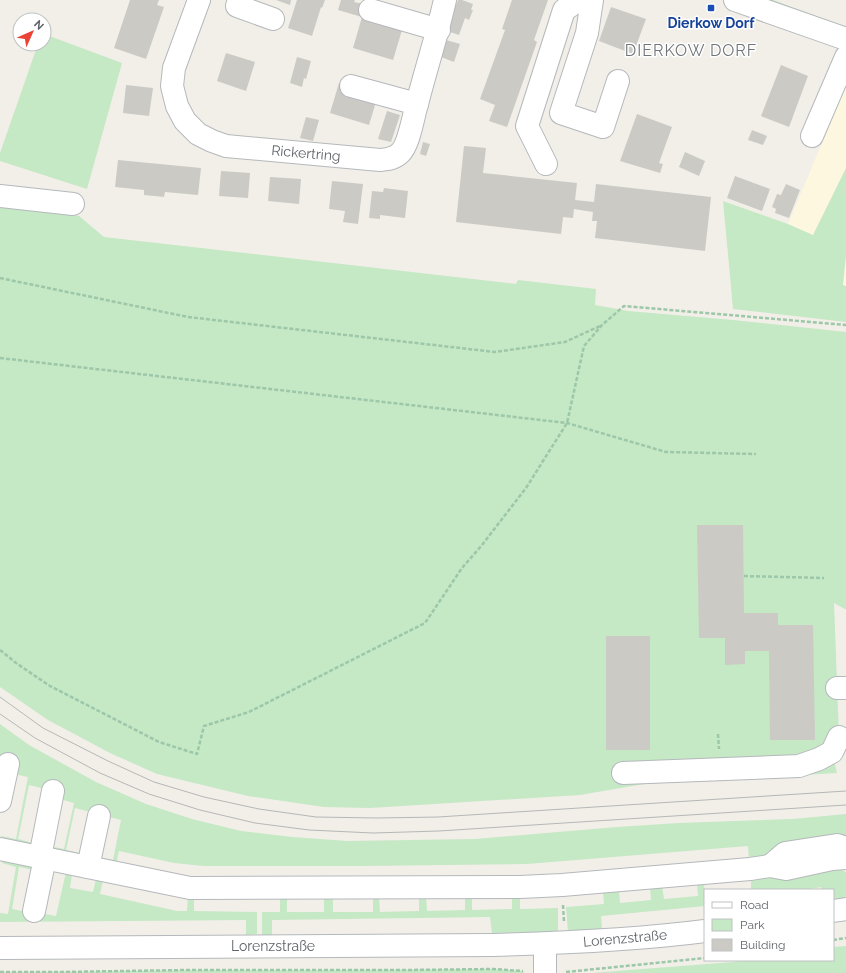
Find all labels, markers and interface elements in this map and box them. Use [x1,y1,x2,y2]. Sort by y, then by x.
marker: Dierkow Dorf [706,3,716,13]
north arrow [12,12,52,52]
place label: Dierkow Dorf [668,15,755,31]
text: N [31,18,46,33]
district label: DIERKOW DORF [625,41,757,60]
street label: Rickertring [271,142,341,164]
legend [704,889,834,961]
text: Road [740,898,769,912]
text: Park [740,918,765,932]
street label: Lorenzstraße [582,926,668,950]
street label: Lorenzstraße [231,938,315,954]
text: Building [740,938,786,952]

